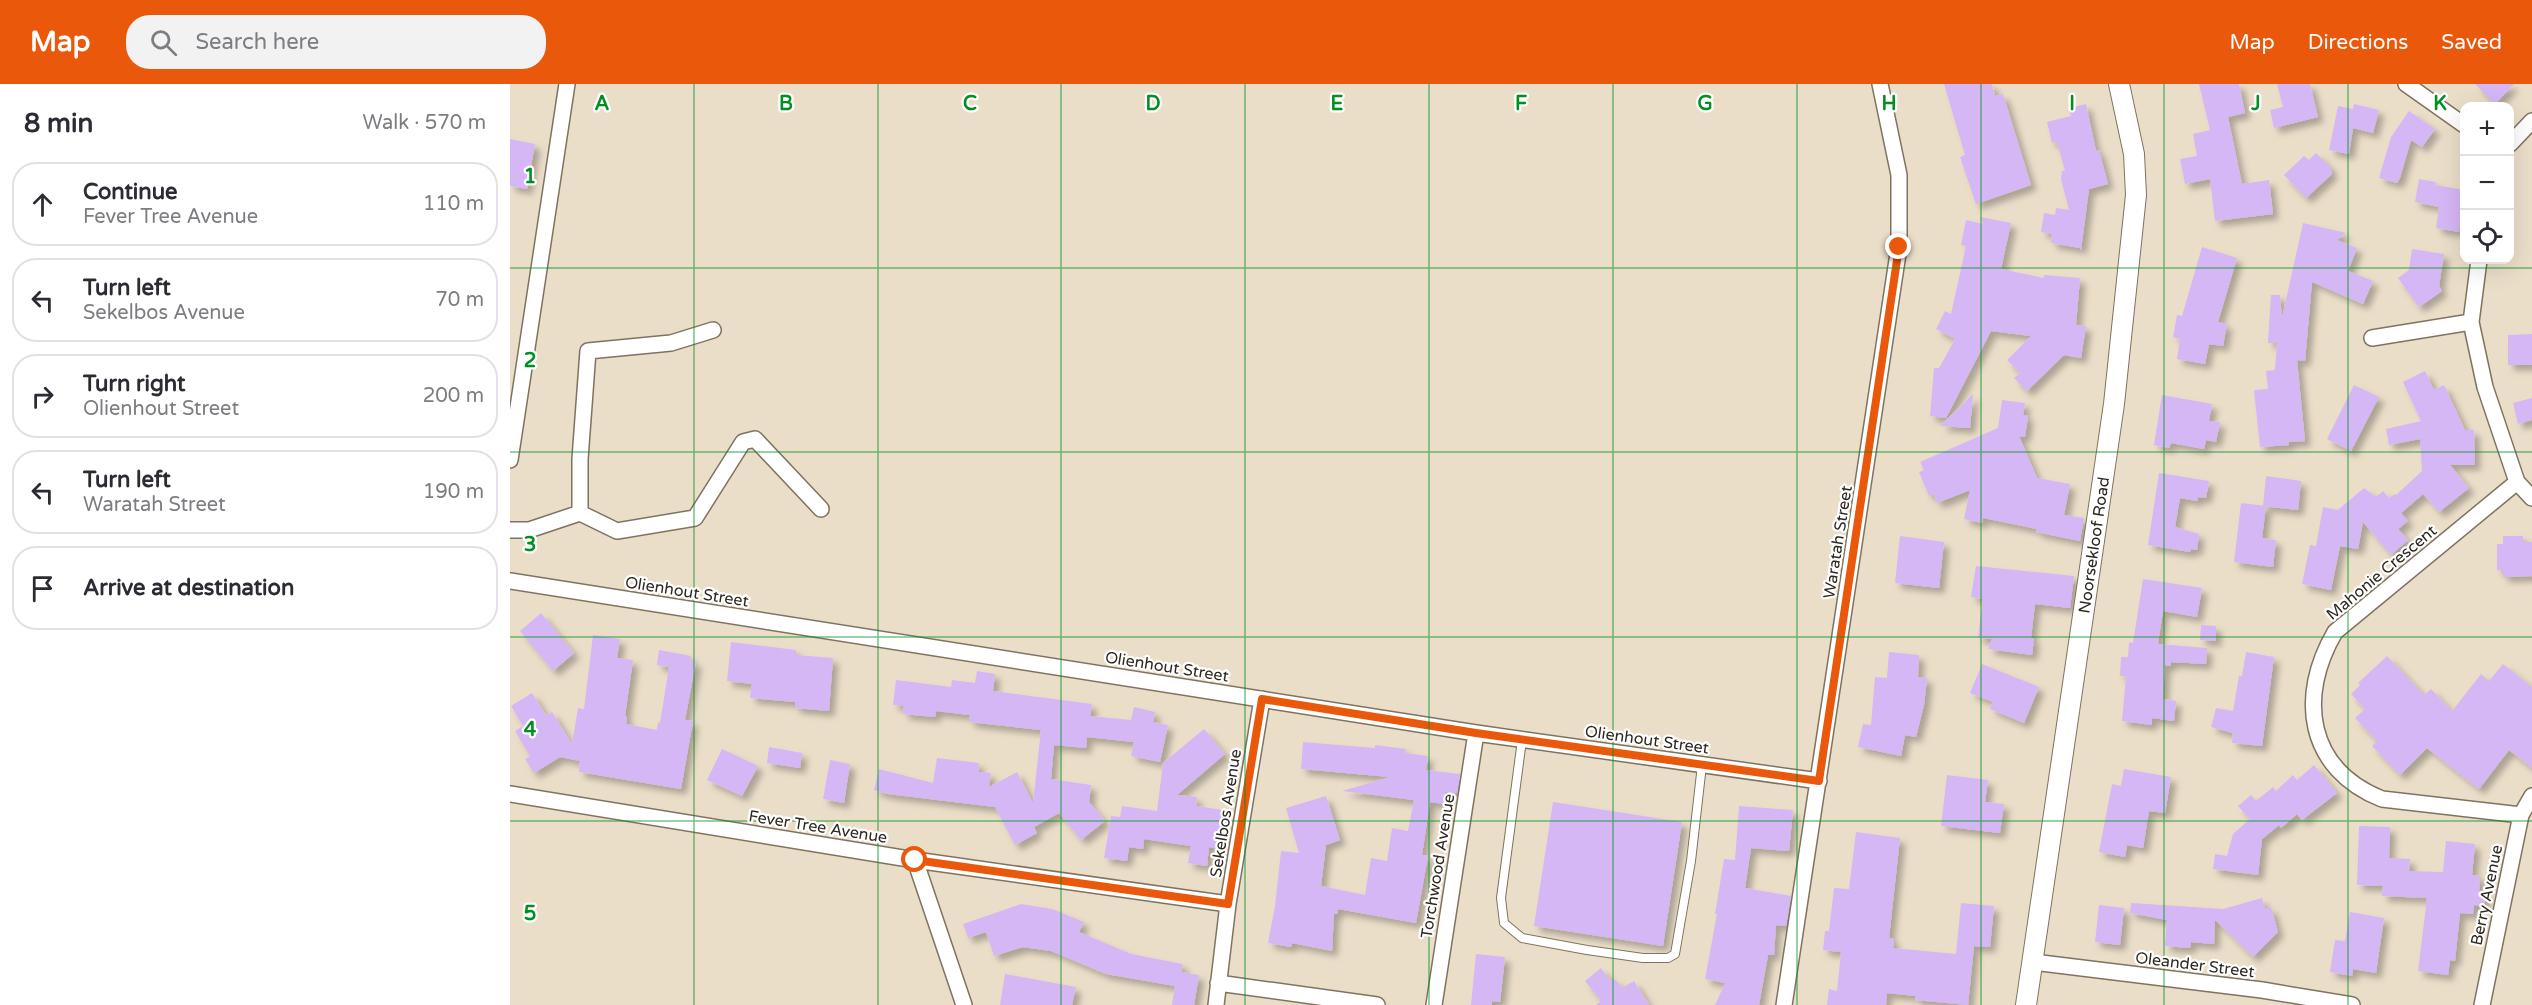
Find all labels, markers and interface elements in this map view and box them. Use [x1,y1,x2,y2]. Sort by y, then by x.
search box [126,15,546,69]
text: Map [30,25,90,59]
icon: search [147,26,180,59]
text: Search here [195,29,319,55]
text: Map [2229,30,2275,55]
text: Directions [2308,30,2408,55]
text: Saved [2441,30,2502,55]
text: A [595,92,610,116]
text: B [779,92,793,116]
text: C [963,92,977,116]
text: D [1145,92,1161,116]
text: E [1331,92,1344,116]
text: F [1515,92,1527,116]
text: G [1697,92,1713,116]
text: H [1881,92,1897,116]
text: I [2069,92,2075,116]
text: J [2250,92,2261,116]
text: K [2433,92,2447,116]
map controls [2460,102,2514,264]
button: + [2460,102,2514,156]
text: 8 min [24,108,93,139]
text: Walk · 570 m [363,111,486,135]
button: − [2460,156,2514,210]
text: 1 [524,165,536,189]
text: Continue [83,179,178,205]
icon: ahead [26,188,59,221]
text: 110 m [423,192,484,216]
text: Fever Tree Avenue [83,205,258,229]
button: locate [2460,210,2514,264]
route end [1885,233,1911,259]
text: Turn left [83,275,171,301]
icon: left [26,284,59,317]
text: 70 m [435,288,484,312]
text: Sekelbos Avenue [83,301,245,325]
text: 2 [524,349,536,373]
text: Turn right [83,371,185,397]
icon: right [26,380,59,413]
text: 200 m [423,384,484,408]
text: Olienhout Street [83,397,239,421]
text: Turn left [83,467,171,493]
icon: left [26,476,59,509]
street label: Noorsekloof Road [2074,476,2114,615]
text: 190 m [423,480,484,504]
street label: Waratah Street [1819,484,1857,600]
text: Waratah Street [83,493,226,517]
street label: Mahonie Crescent [2322,521,2441,625]
text: 3 [524,533,536,557]
icon: arrive [26,572,59,605]
street label: Olienhout Street [624,572,750,612]
text: Arrive at destination [83,575,294,601]
street label: Olienhout Street [1104,647,1230,687]
text: 4 [524,718,537,742]
street label: Olienhout Street [1584,721,1710,759]
street label: Sekelbos Avenue [1206,748,1246,879]
street label: Torchwood Avenue [1417,792,1459,940]
street label: Fever Tree Avenue [747,806,889,848]
street label: Berry Avenue [2467,843,2507,947]
route start [901,846,927,872]
text: 5 [524,902,536,926]
street label: Oleander Street [2134,948,2256,982]

